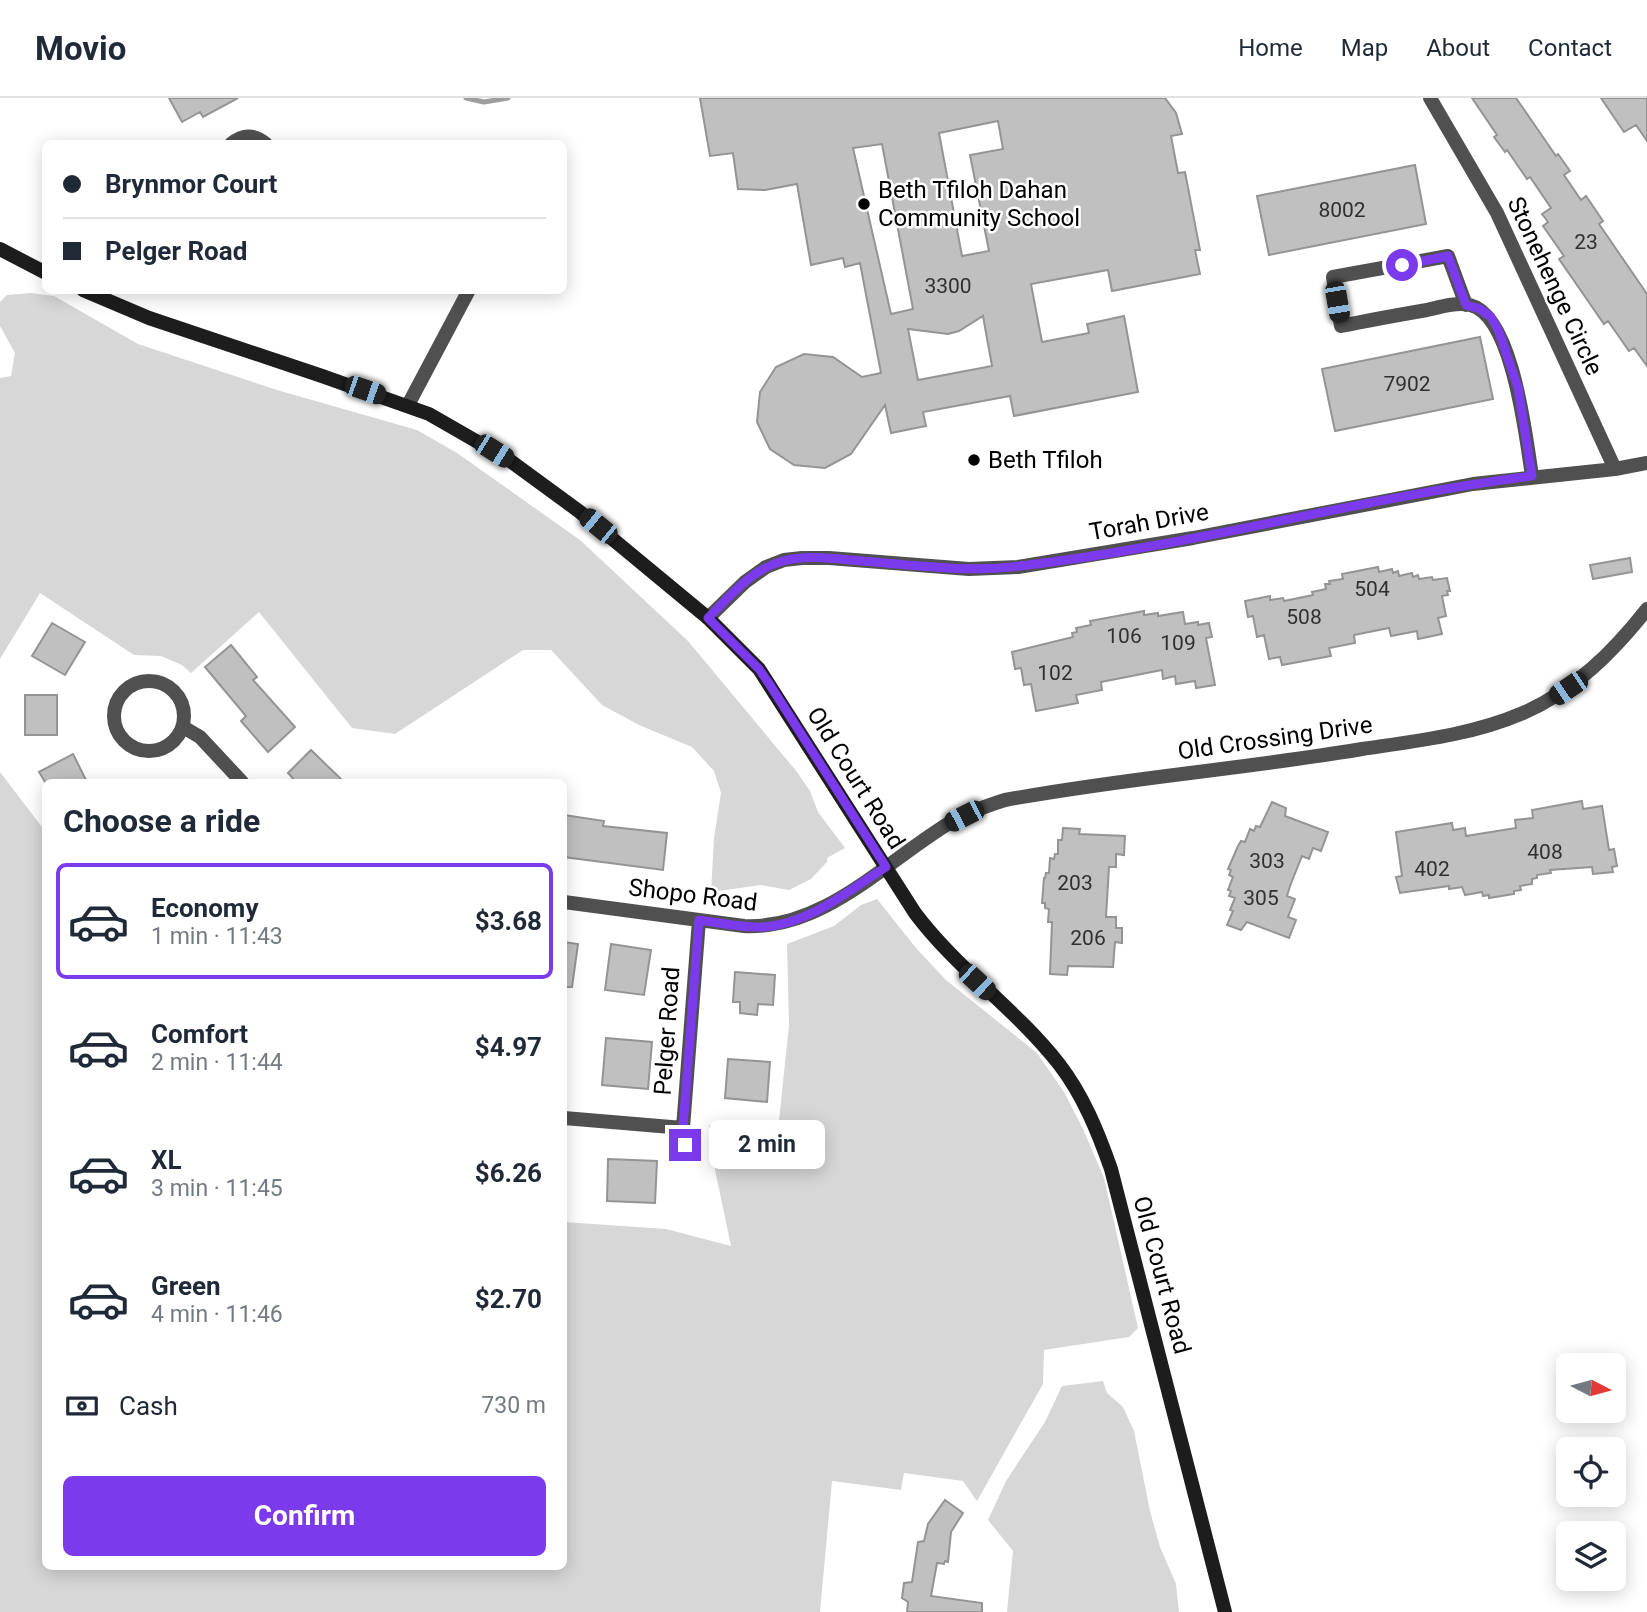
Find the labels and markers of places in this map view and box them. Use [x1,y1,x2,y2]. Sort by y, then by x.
place label: Beth Tfiloh Dahan Community School [878,176,1080,232]
marker: Beth Tfiloh Dahan Community School [856,196,872,212]
place label: Beth Tfiloh [988,446,1103,474]
marker: Beth Tfiloh [966,452,982,468]

